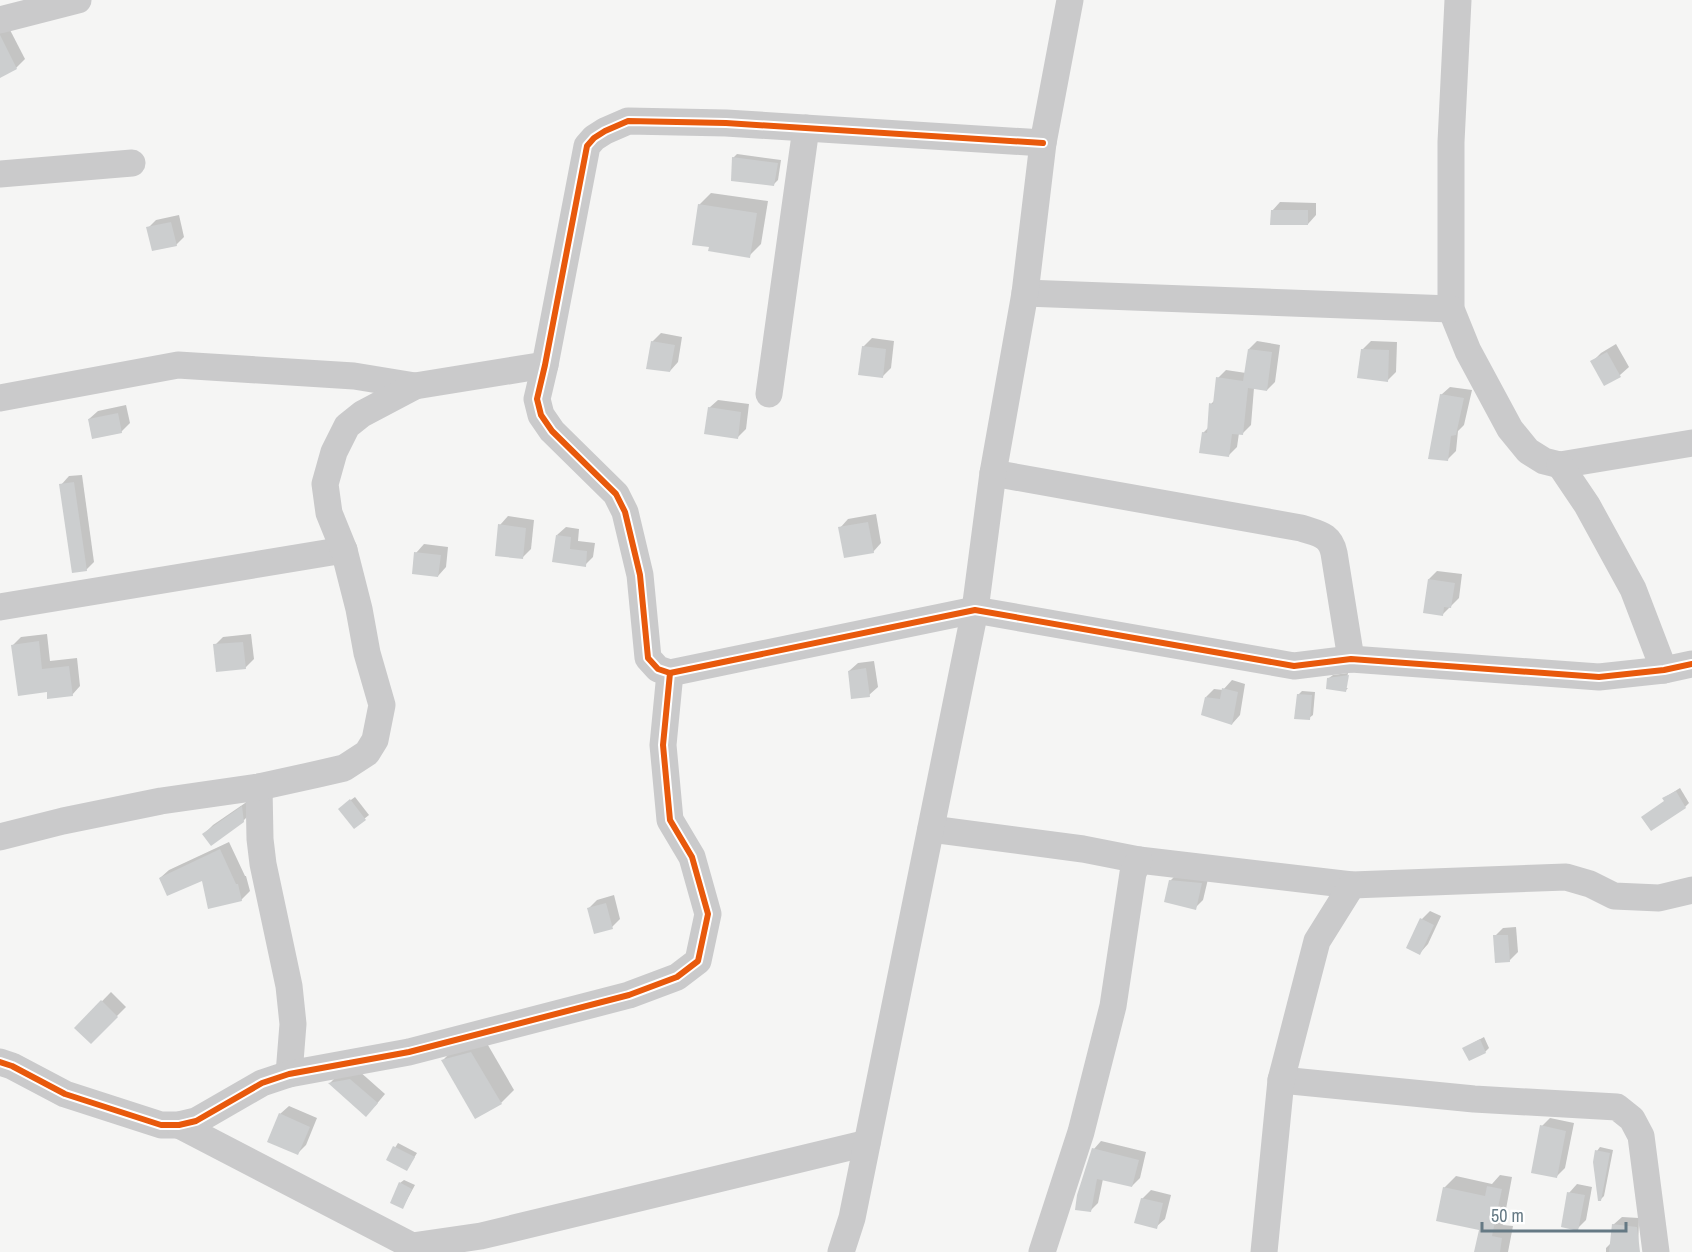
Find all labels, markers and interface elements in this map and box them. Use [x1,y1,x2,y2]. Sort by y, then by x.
scale bar [1482,1195,1626,1233]
text: 50 m [1491,1203,1524,1228]

